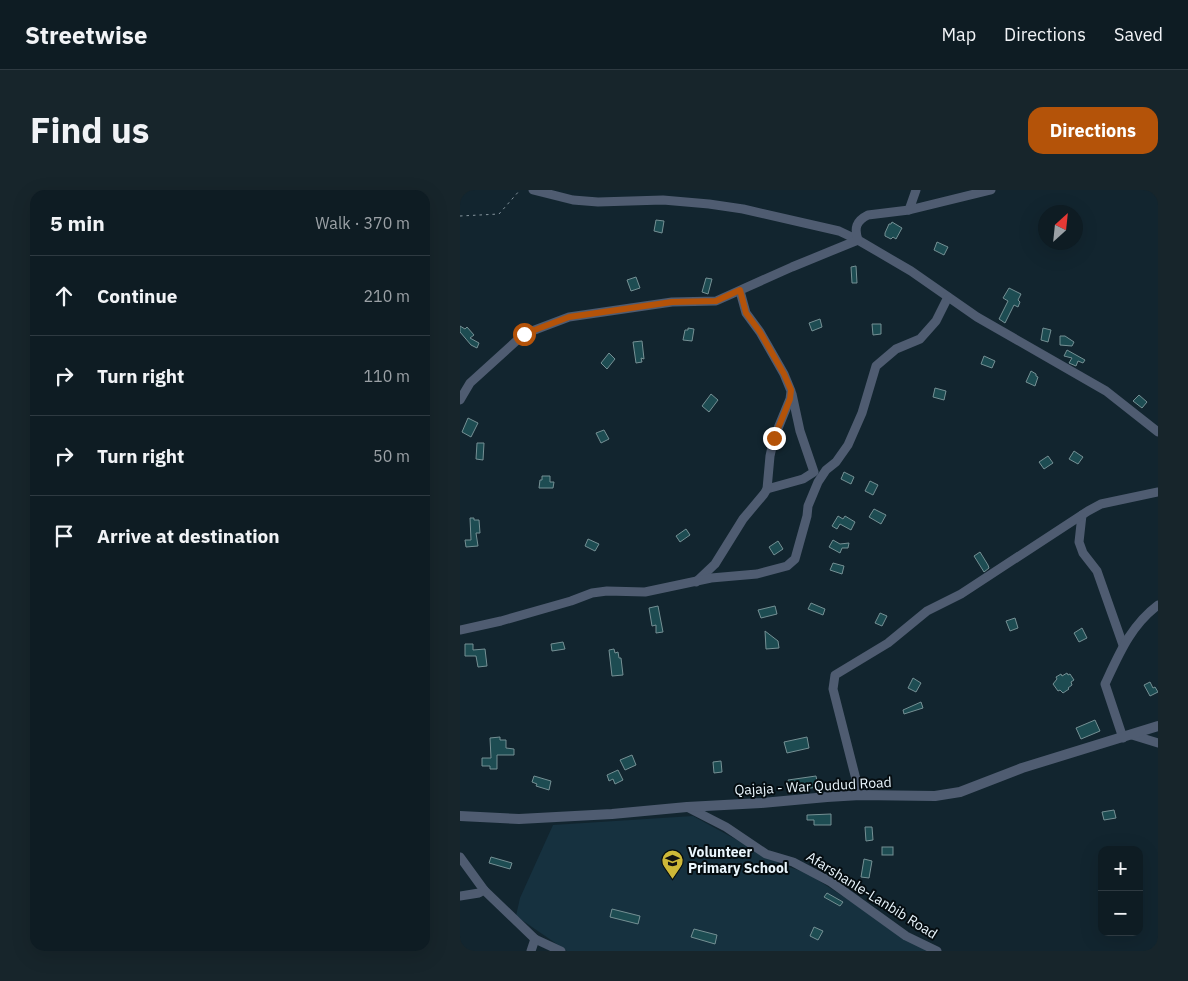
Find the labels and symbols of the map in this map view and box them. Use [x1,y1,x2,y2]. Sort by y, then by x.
north arrow [1038,205,1083,250]
route start [513,323,536,346]
route end [763,427,786,450]
street label: Qajaja - War Qudud Road [734,773,892,799]
place label: Volunteer Primary School [688,843,788,877]
street label: Afarshanle-Lanbib Road [803,847,941,943]
school or university icon: Volunteer Primary School [660,848,684,879]

